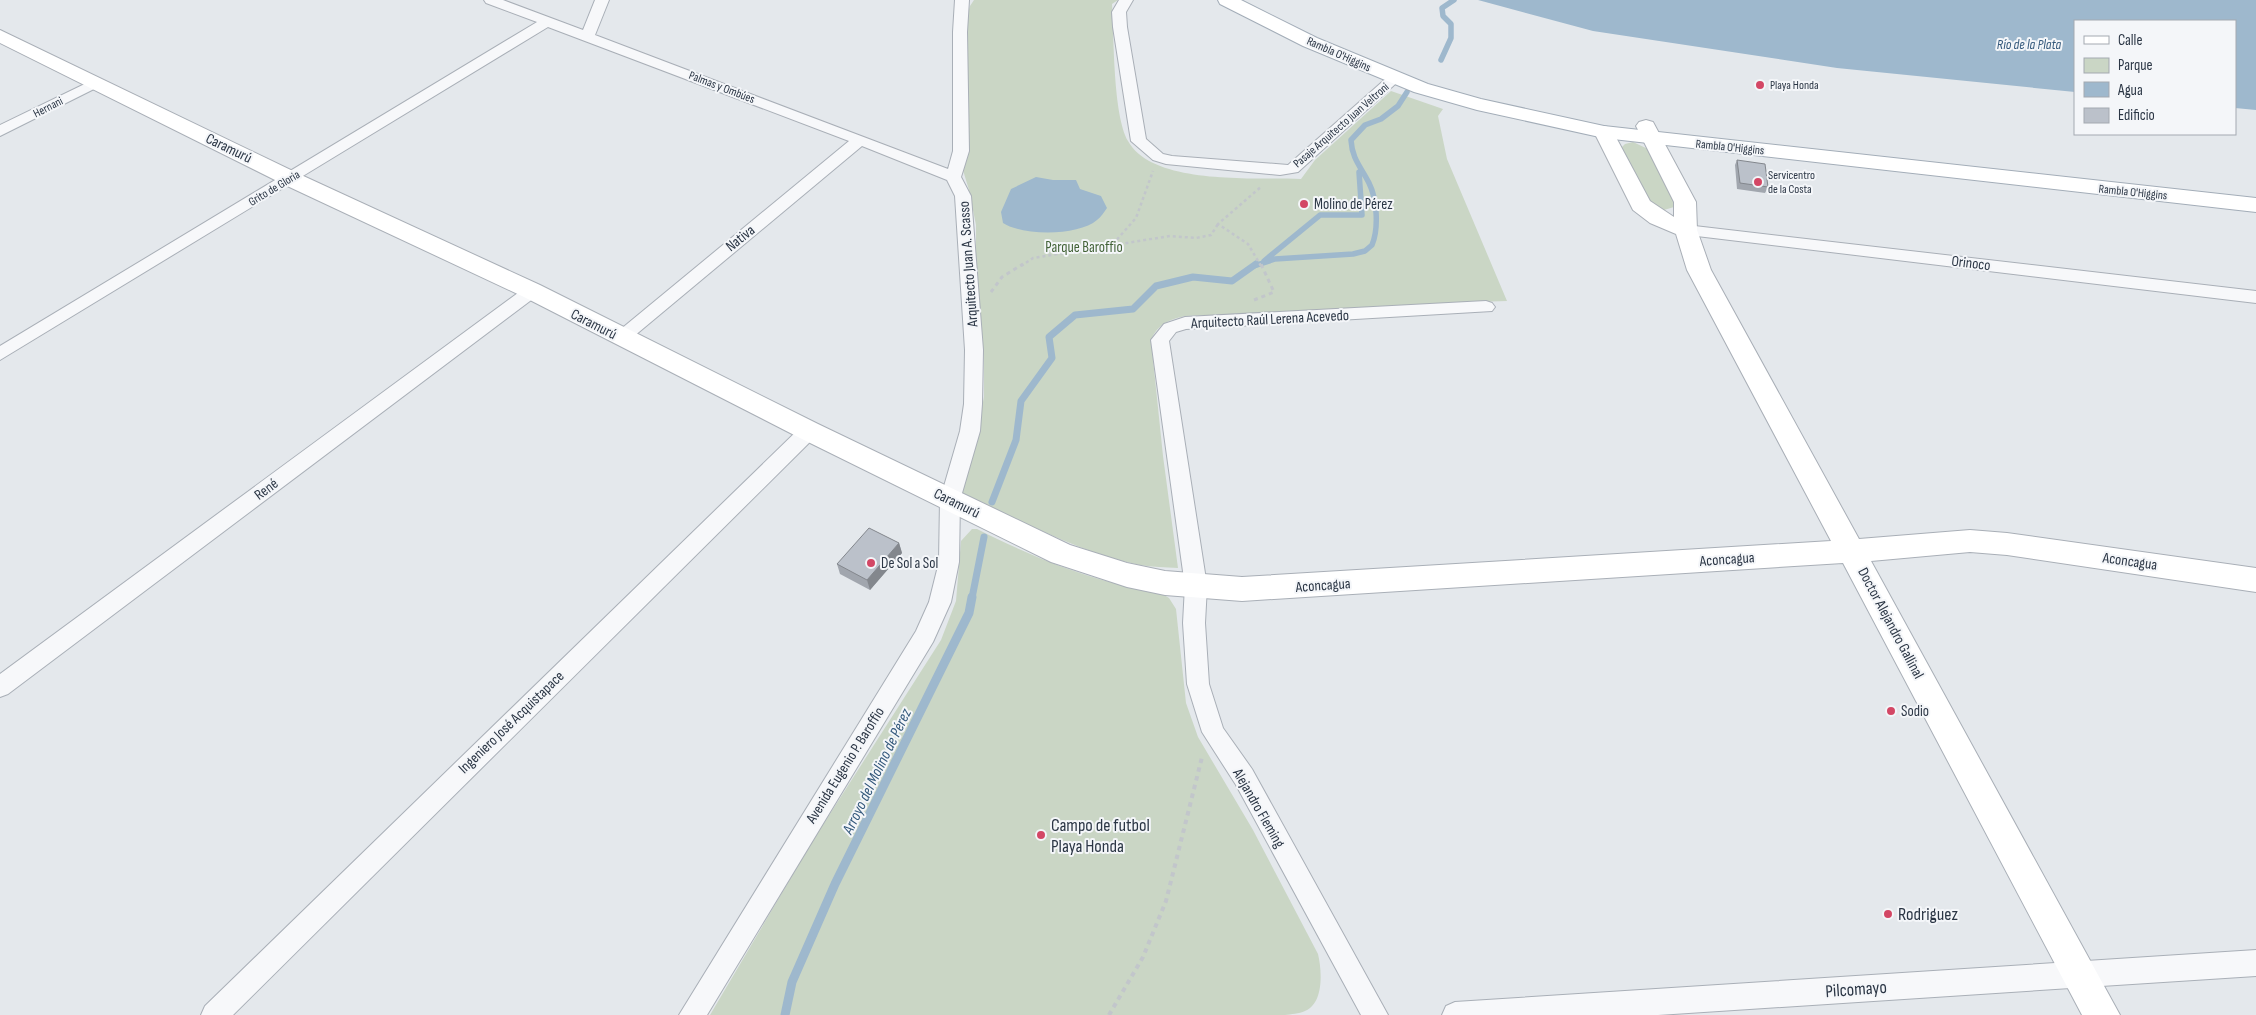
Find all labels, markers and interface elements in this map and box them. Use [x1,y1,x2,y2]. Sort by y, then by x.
legend [2074,20,2236,135]
text: Calle [2118,31,2142,50]
street label: Rambla O'Higgins [1304,34,1373,75]
water label: Río de la Plata [1997,36,2062,53]
text: Parque [2118,56,2153,75]
street label: Palmas y Ombúes [687,68,757,107]
place label: Playa Honda [1770,78,1819,93]
marker: Playa Honda [1754,79,1766,91]
street label: Pasaje Arquitecto Juan Veltroni [1290,80,1392,171]
text: Agua [2117,81,2143,100]
street label: Hernani [31,94,66,121]
text: Edificio [2118,106,2155,125]
street label: Caramurú [203,129,255,168]
street label: Rambla O'Higgins [1695,136,1765,159]
street label: Grito de Gloria [246,167,303,210]
place label: Servicentro de la Costa [1768,168,1815,197]
marker: Servicentro de la Costa [1752,176,1764,188]
street label: Rambla O'Higgins [2098,181,2168,204]
place label: Molino de Pérez [1314,195,1393,214]
marker: Molino de Pérez [1298,198,1310,210]
street label: Arquitecto Juan A. Scasso [955,200,982,328]
street label: Nativa [722,221,759,256]
park label: Parque Baroffio [1045,238,1123,257]
street label: Orinoco [1950,252,1992,275]
street label: Caramurú [568,305,620,344]
street label: Arquitecto Raúl Lerena Acevedo [1189,306,1350,333]
street label: René [251,474,282,505]
street label: Caramurú [931,484,983,523]
street label: Aconcagua [1698,548,1755,571]
street label: Aconcagua [2100,548,2159,575]
place label: De Sol a Sol [881,554,938,573]
marker: De Sol a Sol [865,557,877,569]
street label: Doctor Alejandro Gallinal [1853,564,1928,682]
street label: Aconcagua [1294,574,1351,597]
street label: Ingeniero José Acquistapace [454,667,568,778]
place label: Sodio [1901,702,1929,721]
street label: Avenida Eugenio P. Baroffio [801,704,889,828]
water label: Arroyo del Molino de Pérez [838,705,917,838]
marker: Sodio [1885,705,1897,717]
street label: Alejandro Fleming [1228,764,1289,851]
place label: Campo de futbol Playa Honda [1051,815,1150,857]
marker: Campo de futbol Playa Honda [1035,829,1047,841]
place label: Rodriguez [1898,904,1959,925]
marker: Rodriguez [1882,908,1894,920]
street label: Pilcomayo [1825,977,1887,1002]

